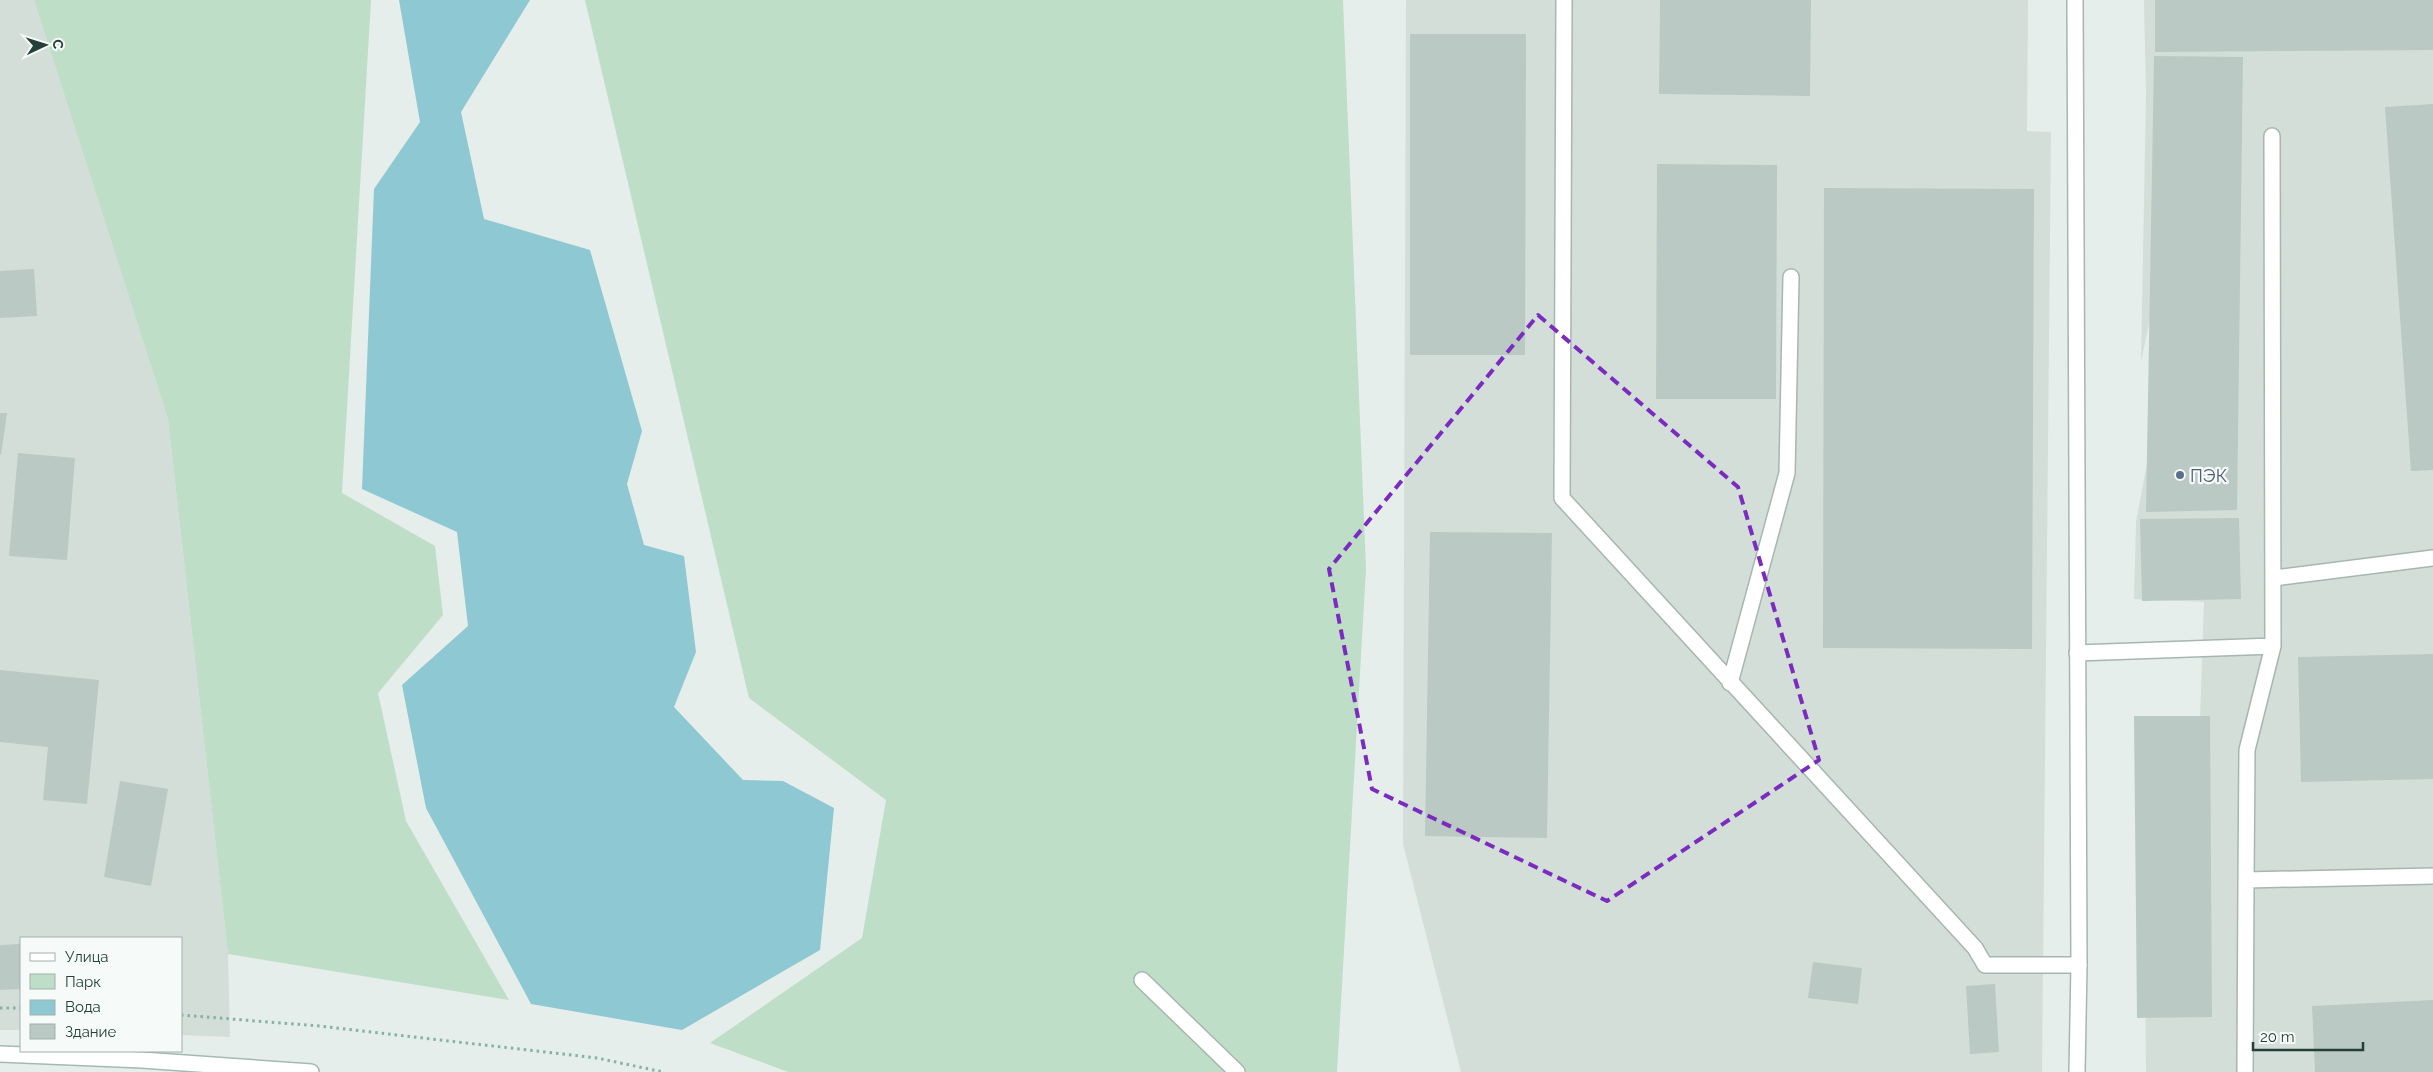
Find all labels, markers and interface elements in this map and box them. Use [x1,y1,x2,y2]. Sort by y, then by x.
north arrow [20,20,70,70]
text: С [50,39,66,50]
place label: ПЭК [2190,465,2227,486]
marker: ПЭК [2174,469,2186,481]
legend [20,937,182,1052]
text: Улица [65,948,109,966]
text: Парк [65,973,101,991]
text: Вода [65,998,101,1016]
scale bar [2253,1020,2363,1052]
text: Здание [65,1023,117,1041]
text: 20 m [2260,1028,2295,1046]

